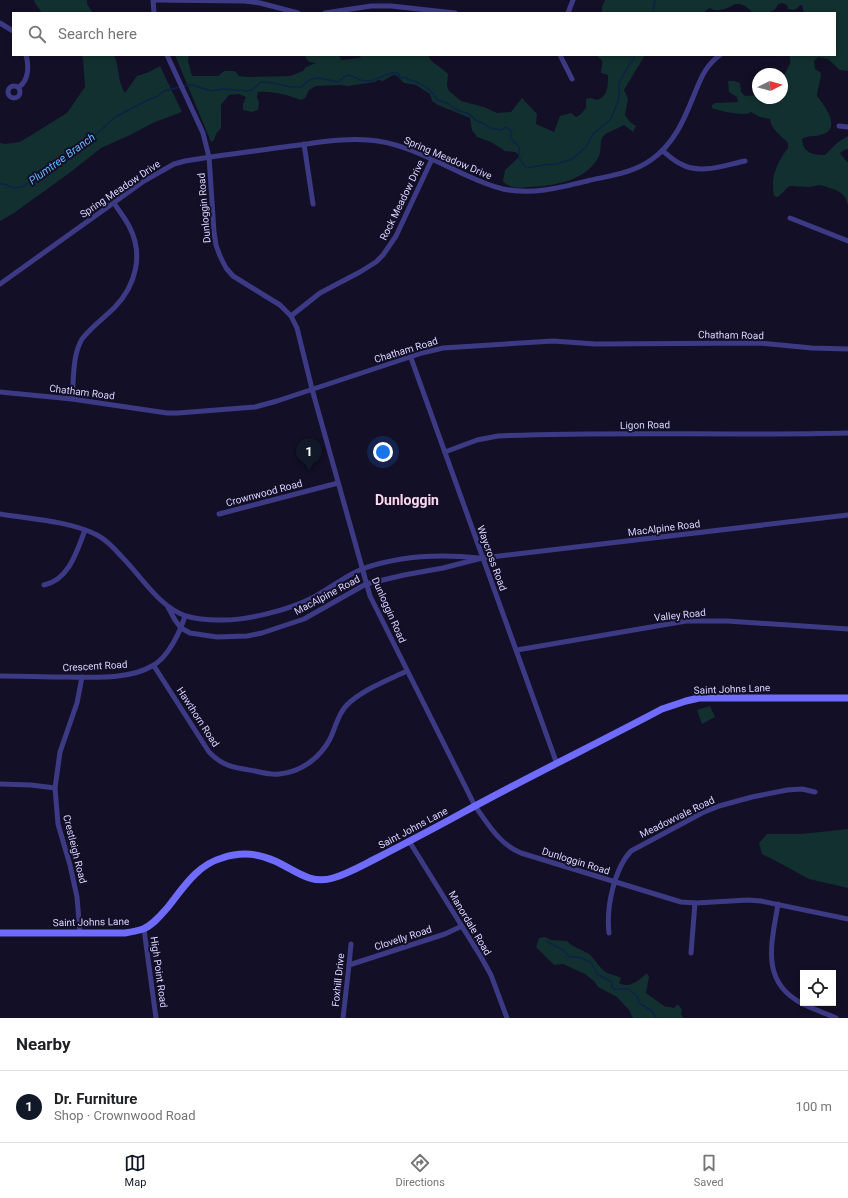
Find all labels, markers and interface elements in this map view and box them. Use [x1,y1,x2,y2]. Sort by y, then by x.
search box [12,12,836,56]
icon: search [26,23,48,45]
text: Search here [58,25,137,43]
north arrow [752,68,788,104]
water label: Plumtree Branch [26,131,98,187]
street label: Spring Meadow Drive [402,135,494,181]
street label: Spring Meadow Drive [78,158,162,220]
street label: Rock Meadow Drive [378,158,426,242]
street label: Dunloggin Road [195,172,213,244]
street label: Chatham Road [698,329,764,341]
street label: Chatham Road [373,335,439,365]
street label: Chatham Road [49,383,115,401]
street label: Ligon Road [620,419,670,431]
pin: 1 [296,438,322,471]
your location [373,442,393,462]
street label: Crownwood Road [225,478,303,508]
district label: Dunloggin [375,492,439,508]
street label: MacAlpine Road [627,518,701,538]
street label: Waycross Road [475,524,509,592]
street label: MacAlpine Road [292,573,362,617]
street label: Dunloggin Road [370,576,408,644]
street label: Valley Road [654,607,706,623]
street label: Crescent Road [62,659,128,673]
street label: Saint Johns Lane [694,682,770,696]
street label: Hawthorn Road [175,685,221,749]
street label: Meadowvale Road [638,794,716,840]
street label: Saint Johns Lane [377,805,449,851]
street label: Crestleigh Road [61,814,89,884]
street label: Dunloggin Road [541,845,611,877]
street label: Manordale Road [447,889,493,957]
street label: Saint Johns Lane [53,916,129,928]
street label: Clovelly Road [373,924,433,952]
street label: High Point Road [149,936,169,1008]
street label: Foxhill Drive [330,953,346,1007]
map controls [800,970,836,1006]
button: locate [800,970,836,1006]
text: Nearby [16,1034,71,1054]
text: Dr. Furniture [54,1090,137,1108]
text: 1 [25,1099,33,1114]
text: 100 m [795,1099,832,1114]
text: Shop · Crownwood Road [54,1108,196,1123]
tab: Map [124,1152,146,1189]
tab: Directions [395,1152,445,1189]
tab: Saved [694,1152,724,1189]

